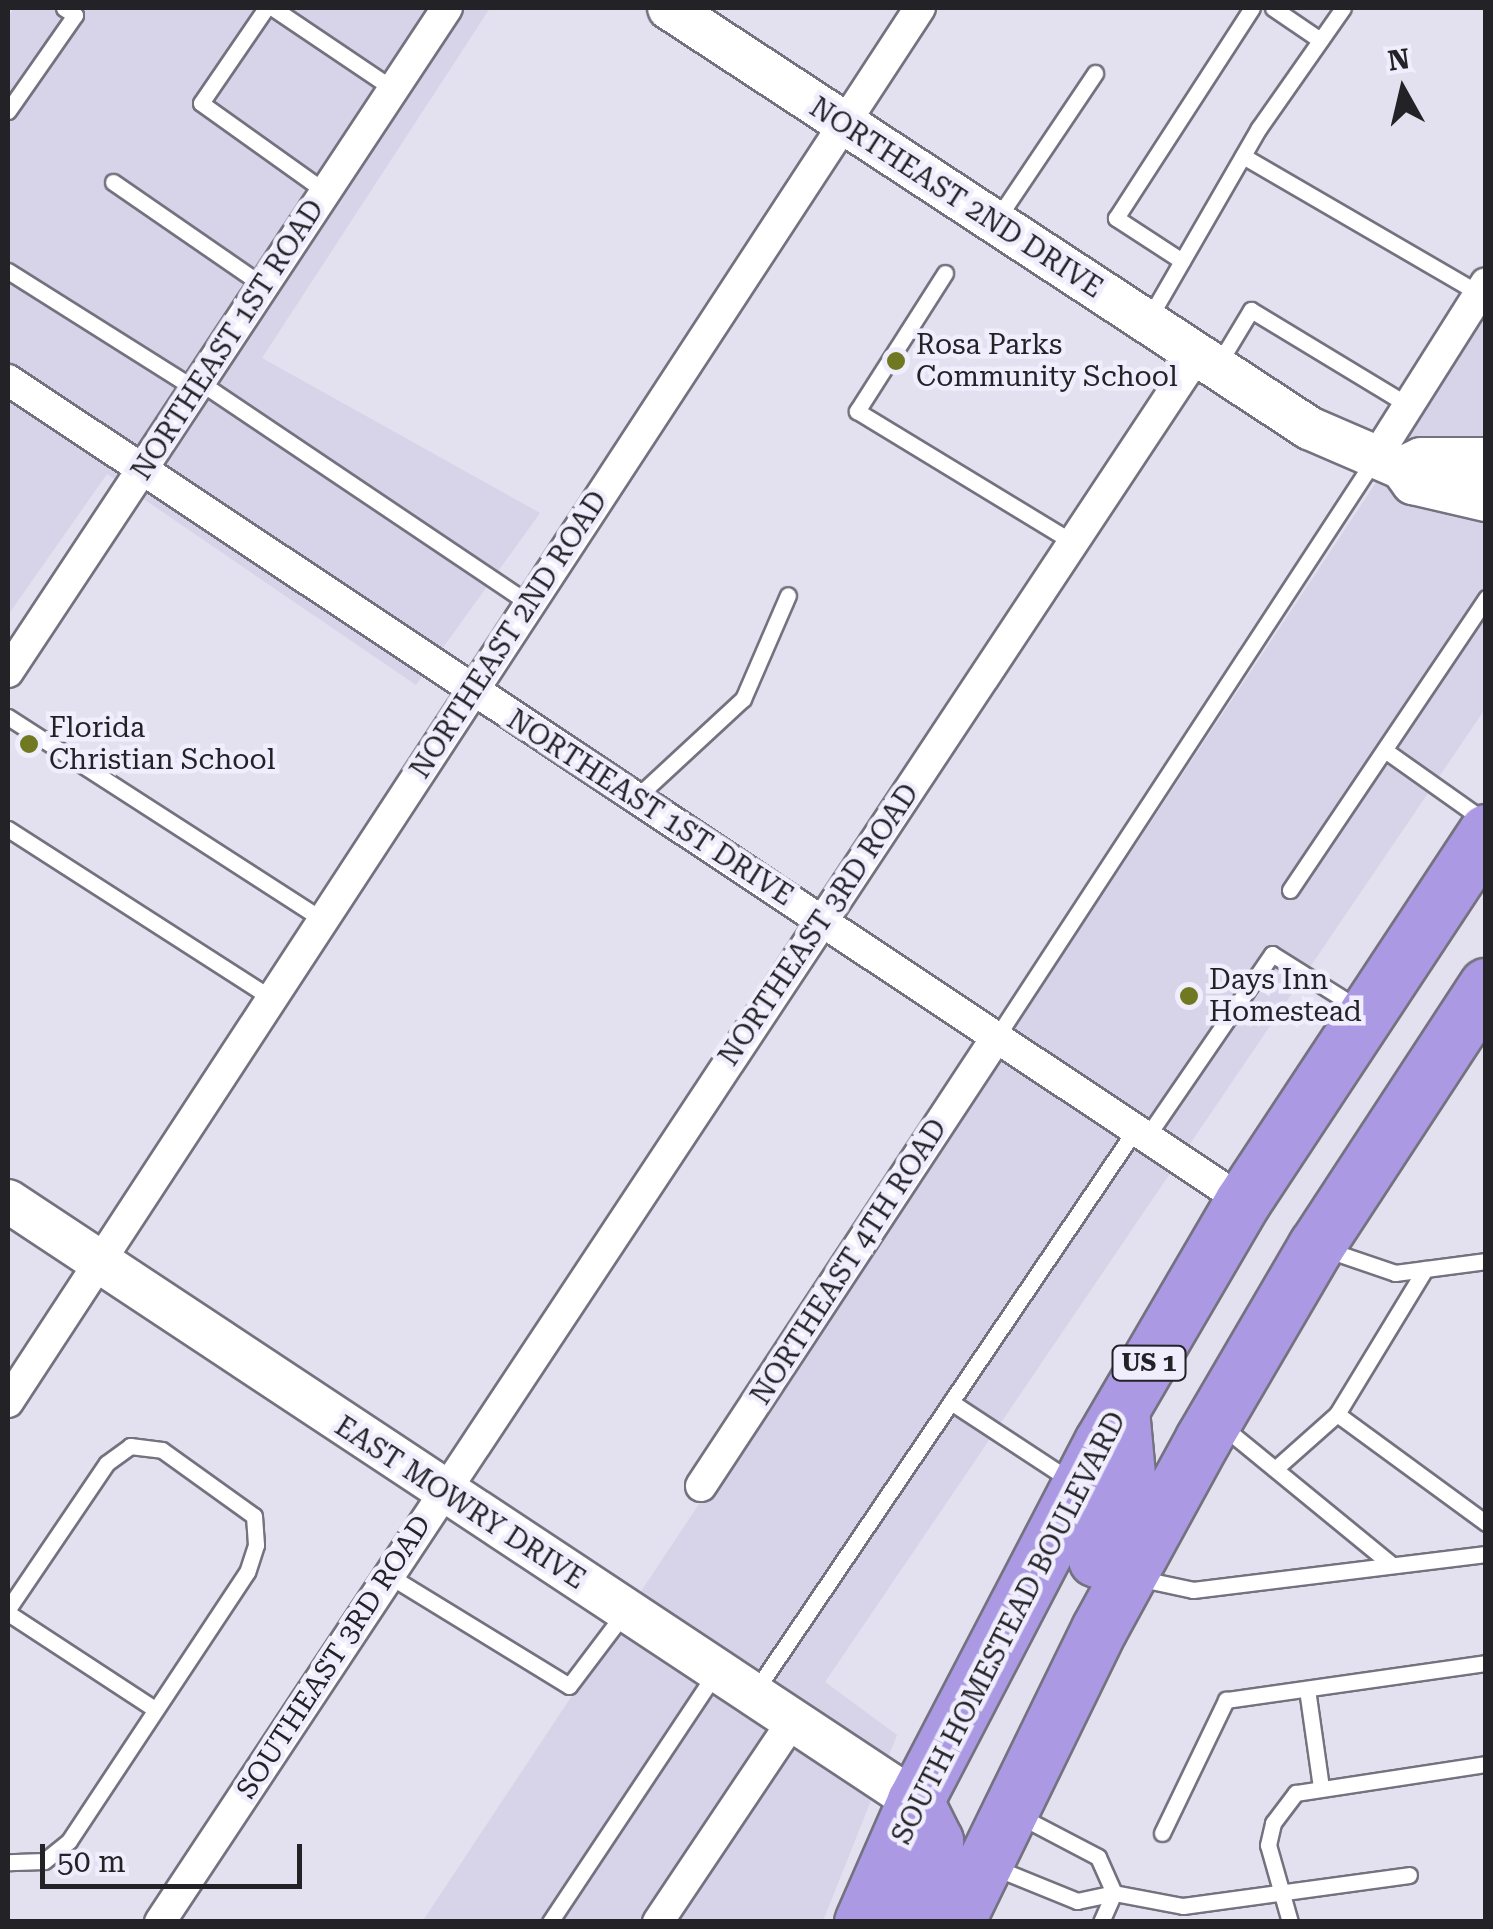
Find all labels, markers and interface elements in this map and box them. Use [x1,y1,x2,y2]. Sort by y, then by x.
north arrow [1353,40,1453,140]
text: N [1386,42,1412,78]
street label: NORTHEAST 2ND DRIVE [803,91,1109,305]
street label: NORTHEAST 1ST ROAD [125,194,331,486]
place label: Rosa Parks Community School [916,328,1178,394]
marker: Rosa Parks Community School [885,350,907,372]
street label: NORTHEAST 2ND ROAD [404,485,614,785]
street label: NORTHEAST 1ST DRIVE [501,703,799,913]
place label: Florida Christian School [49,711,275,777]
marker: Florida Christian School [18,733,40,755]
street label: NORTHEAST 3RD ROAD [712,778,926,1072]
place label: Days Inn Homestead [1209,963,1362,1029]
marker: Days Inn Homestead [1178,985,1200,1007]
street label: NORTHEAST 4TH ROAD [744,1113,954,1411]
road number: US 1 [1112,1343,1186,1383]
street label: SOUTH HOMESTEAD BOULEVARD [885,1406,1133,1850]
street label: EAST MOWRY DRIVE [329,1410,591,1596]
street label: SOUTHEAST 3RD ROAD [230,1509,438,1805]
scale bar [45,1824,308,1886]
text: 50 m [57,1844,126,1879]

